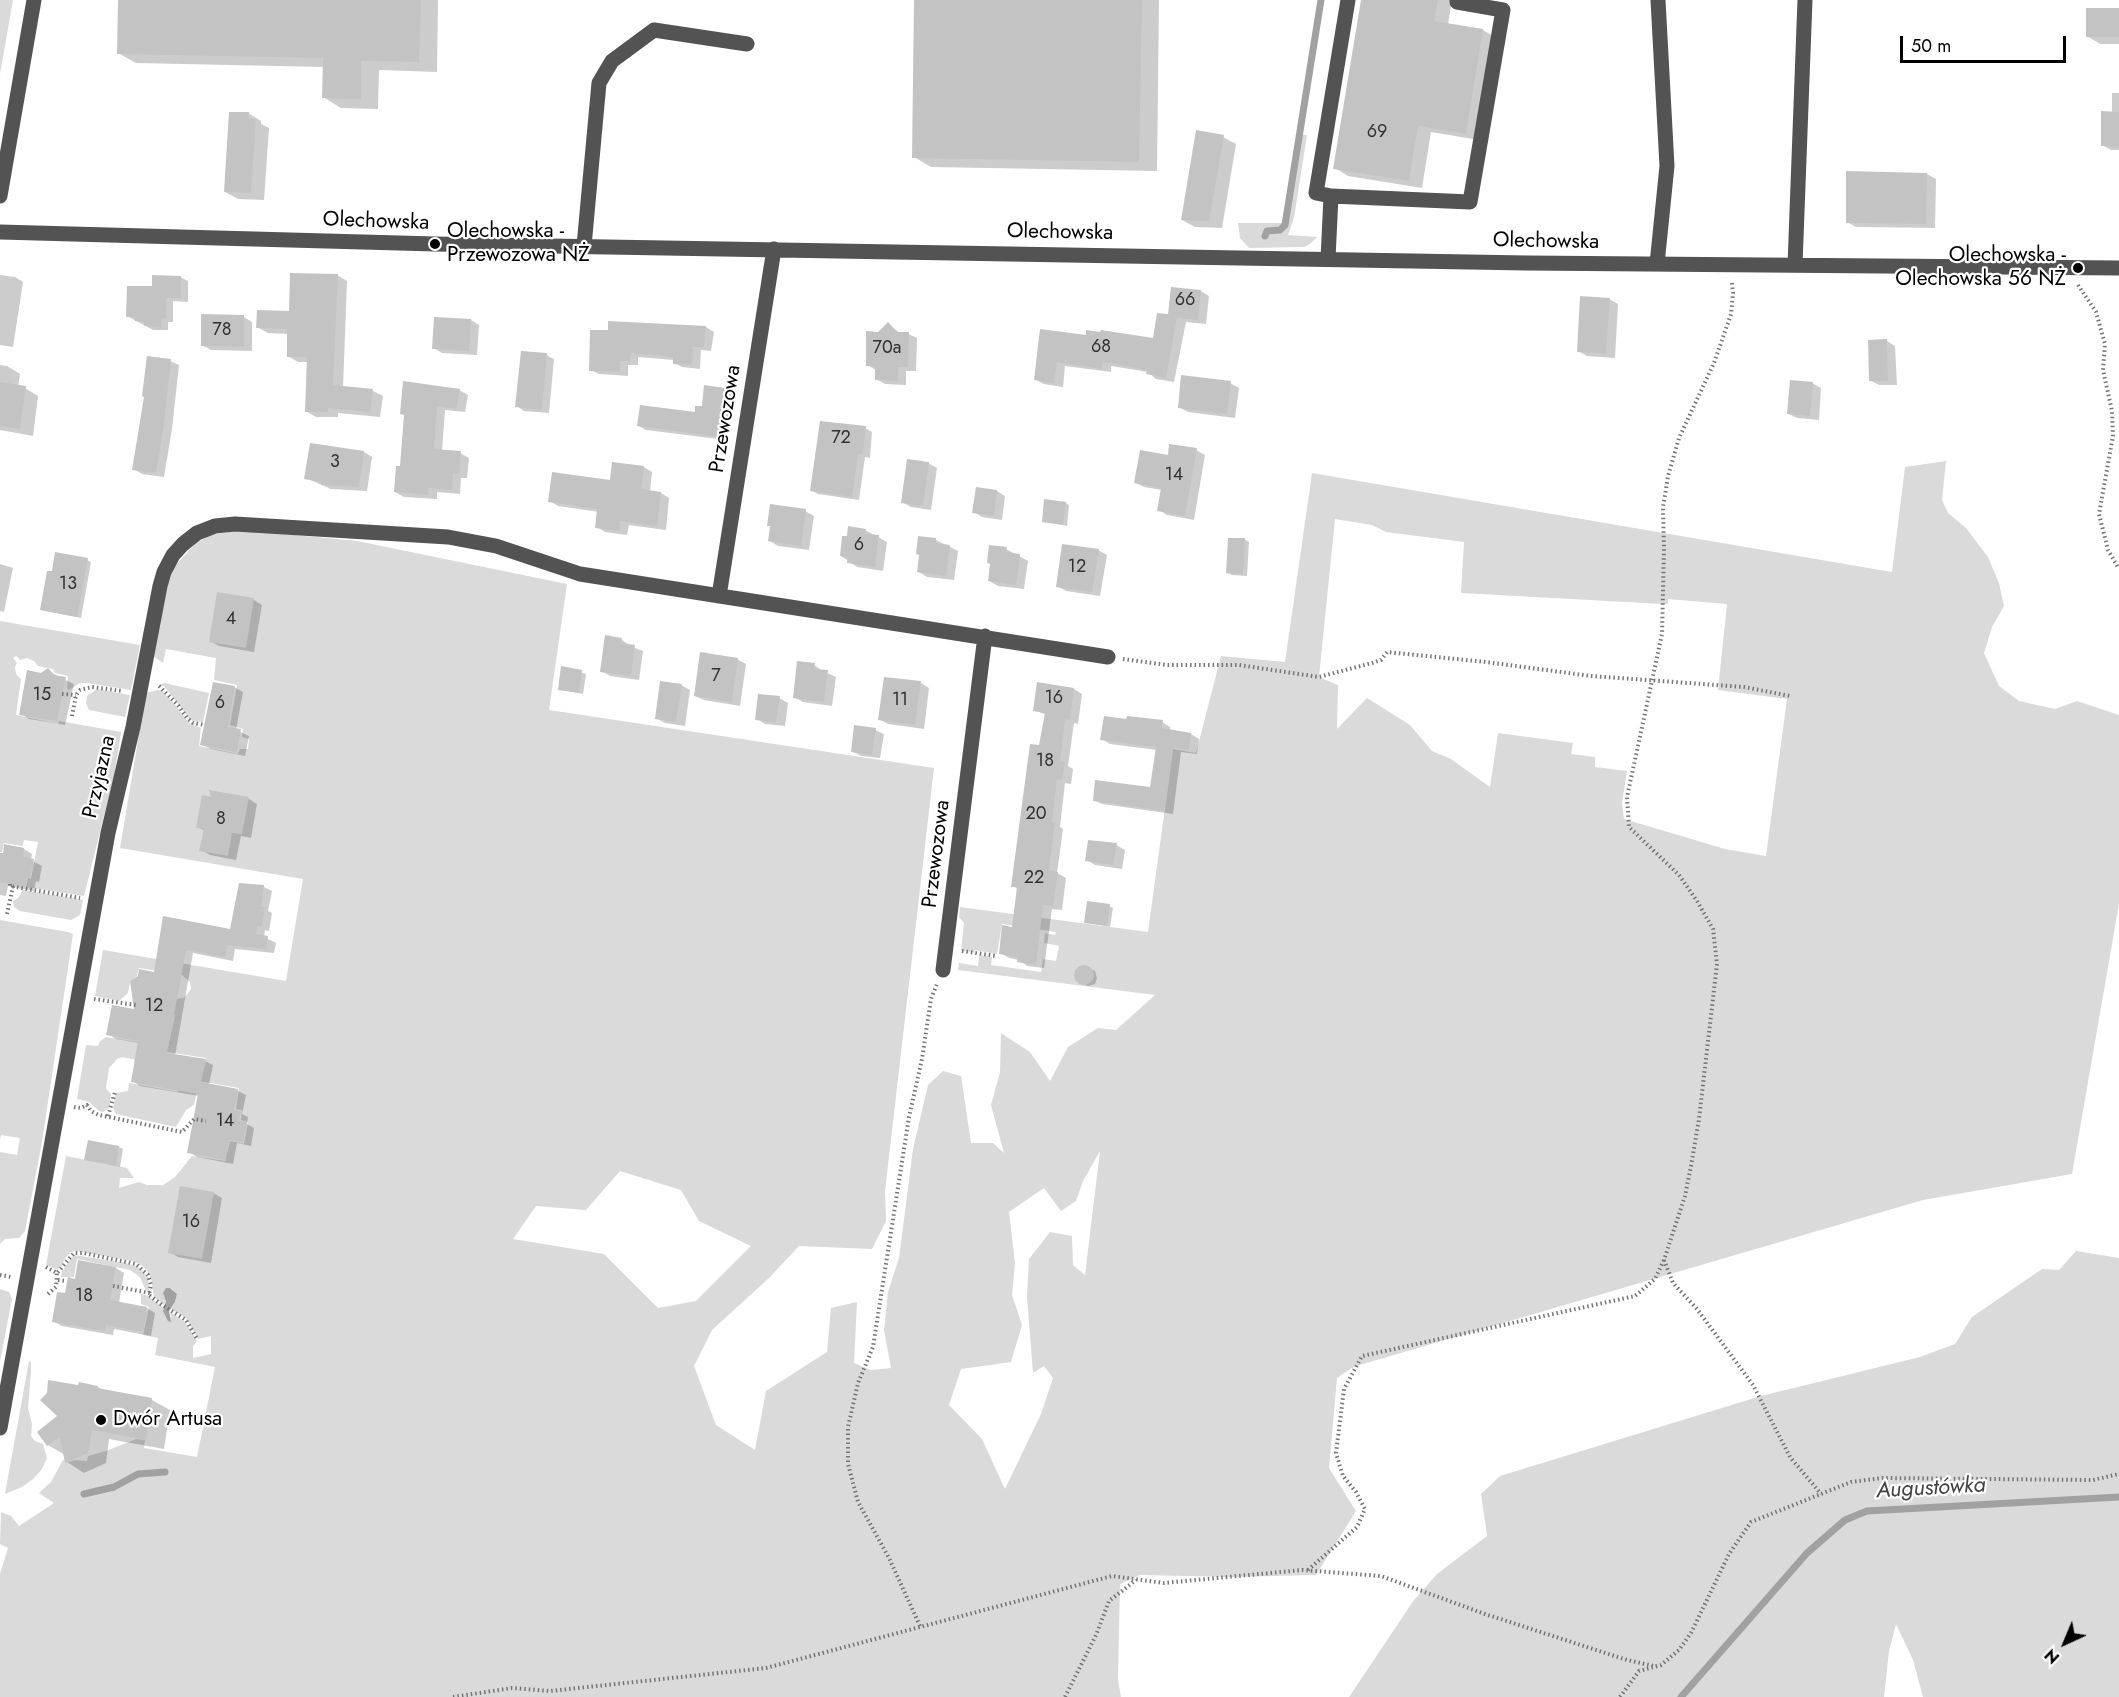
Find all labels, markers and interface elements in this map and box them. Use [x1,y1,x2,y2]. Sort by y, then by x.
scale bar [1903,24,2070,62]
text: 50 m [1911,33,1951,59]
house number: 69 [1367,122,1387,144]
street label: Olechowska [322,208,430,236]
place label: Olechowska - Przewozowa NŻ [447,219,590,269]
street label: Olechowska [1007,219,1113,247]
street label: Olechowska [1493,228,1599,256]
marker: Olechowska - Przewozowa NŻ [428,237,442,251]
place label: Olechowska - Olechowska 56 NŻ [1895,243,2066,293]
marker: Olechowska - Olechowska 56 NŻ [2071,261,2085,275]
house number: 66 [1175,290,1195,312]
house number: 78 [212,320,232,342]
house number: 68 [1091,337,1111,359]
house number: 70a [873,338,901,360]
street label: Przewozowa [705,363,747,475]
house number: 72 [831,428,851,450]
house number: 3 [330,452,340,474]
house number: 14 [1165,465,1183,487]
house number: 6 [854,535,864,557]
house number: 12 [1068,557,1086,579]
house number: 13 [59,574,77,596]
house number: 4 [226,609,236,631]
house number: 7 [711,666,721,688]
house number: 15 [33,685,51,707]
house number: 16 [1045,688,1063,710]
house number: 11 [892,690,908,712]
house number: 6 [215,693,225,715]
street label: Przyjazna [78,733,122,821]
house number: 18 [1036,751,1054,773]
street label: Przewozowa [918,798,956,910]
house number: 20 [1025,804,1047,826]
house number: 8 [216,809,226,831]
house number: 22 [1024,868,1044,890]
house number: 12 [145,996,163,1018]
house number: 14 [216,1111,234,1133]
house number: 16 [182,1212,200,1234]
house number: 18 [75,1286,93,1308]
place label: Dwór Artusa [113,1407,222,1433]
marker: Dwór Artusa [94,1413,108,1427]
water label: Augustówka [1876,1473,1986,1505]
north arrow [2035,1613,2095,1673]
text: N [2040,1644,2065,1669]

